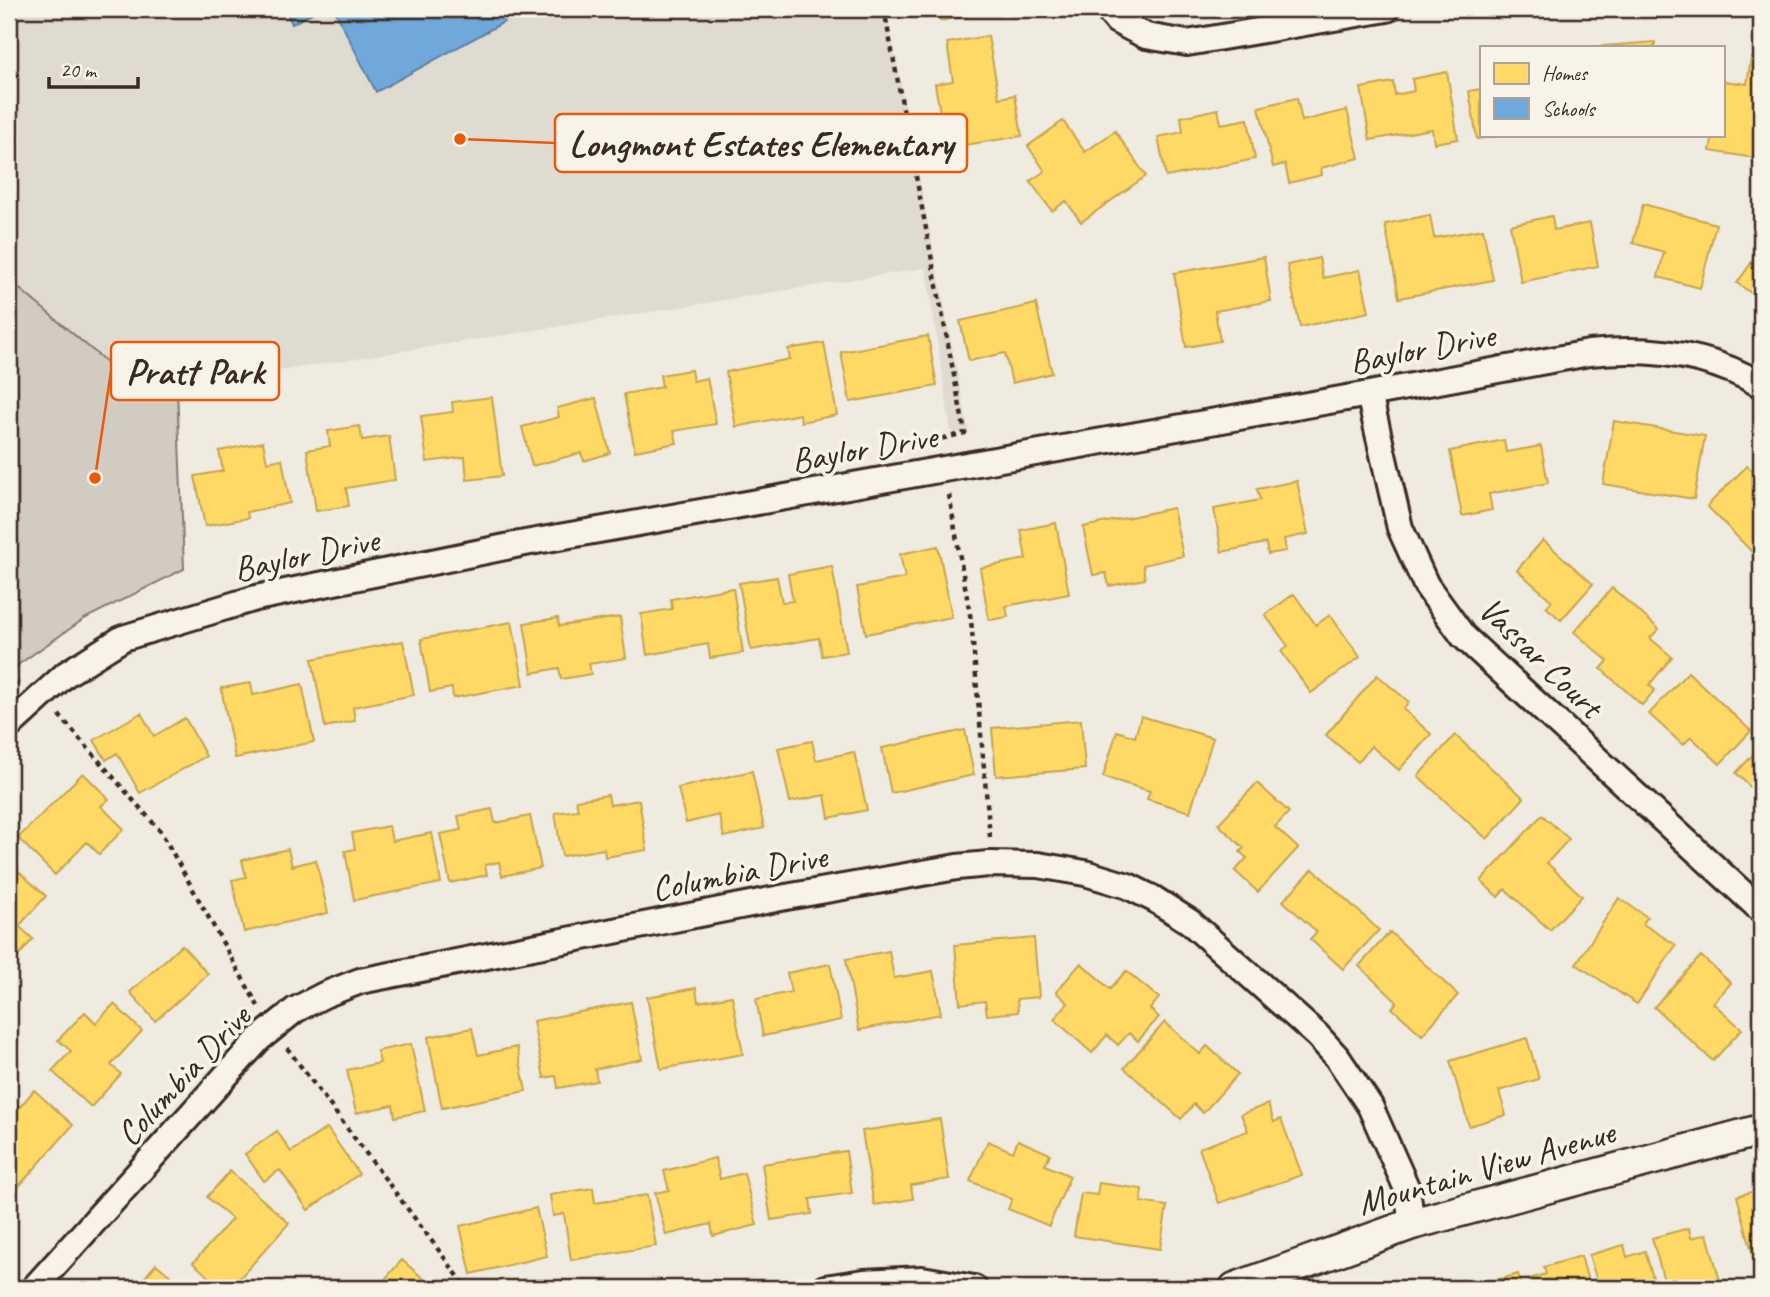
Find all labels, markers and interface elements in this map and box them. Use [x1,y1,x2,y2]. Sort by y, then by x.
scale bar [49,46,138,90]
legend [1480,46,1724,136]
text: 20 m [60,57,98,83]
text: Homes [1542,60,1589,86]
text: Schools [1542,96,1596,122]
callout: Longmont Estates Elementary [555,114,967,172]
text: Longmont Estates Elementary [569,120,957,167]
street label: Baylor Drive [1346,312,1501,385]
callout: Pratt Park [111,342,279,400]
text: Pratt Park [126,348,267,395]
street label: Baylor Drive [788,413,943,483]
street label: Baylor Drive [230,517,385,592]
street label: Vassar Court [1469,587,1615,730]
street label: Columbia Drive [648,833,833,912]
street label: Columbia Drive [106,993,262,1156]
street label: Mountain View Avenue [1352,1109,1622,1226]

